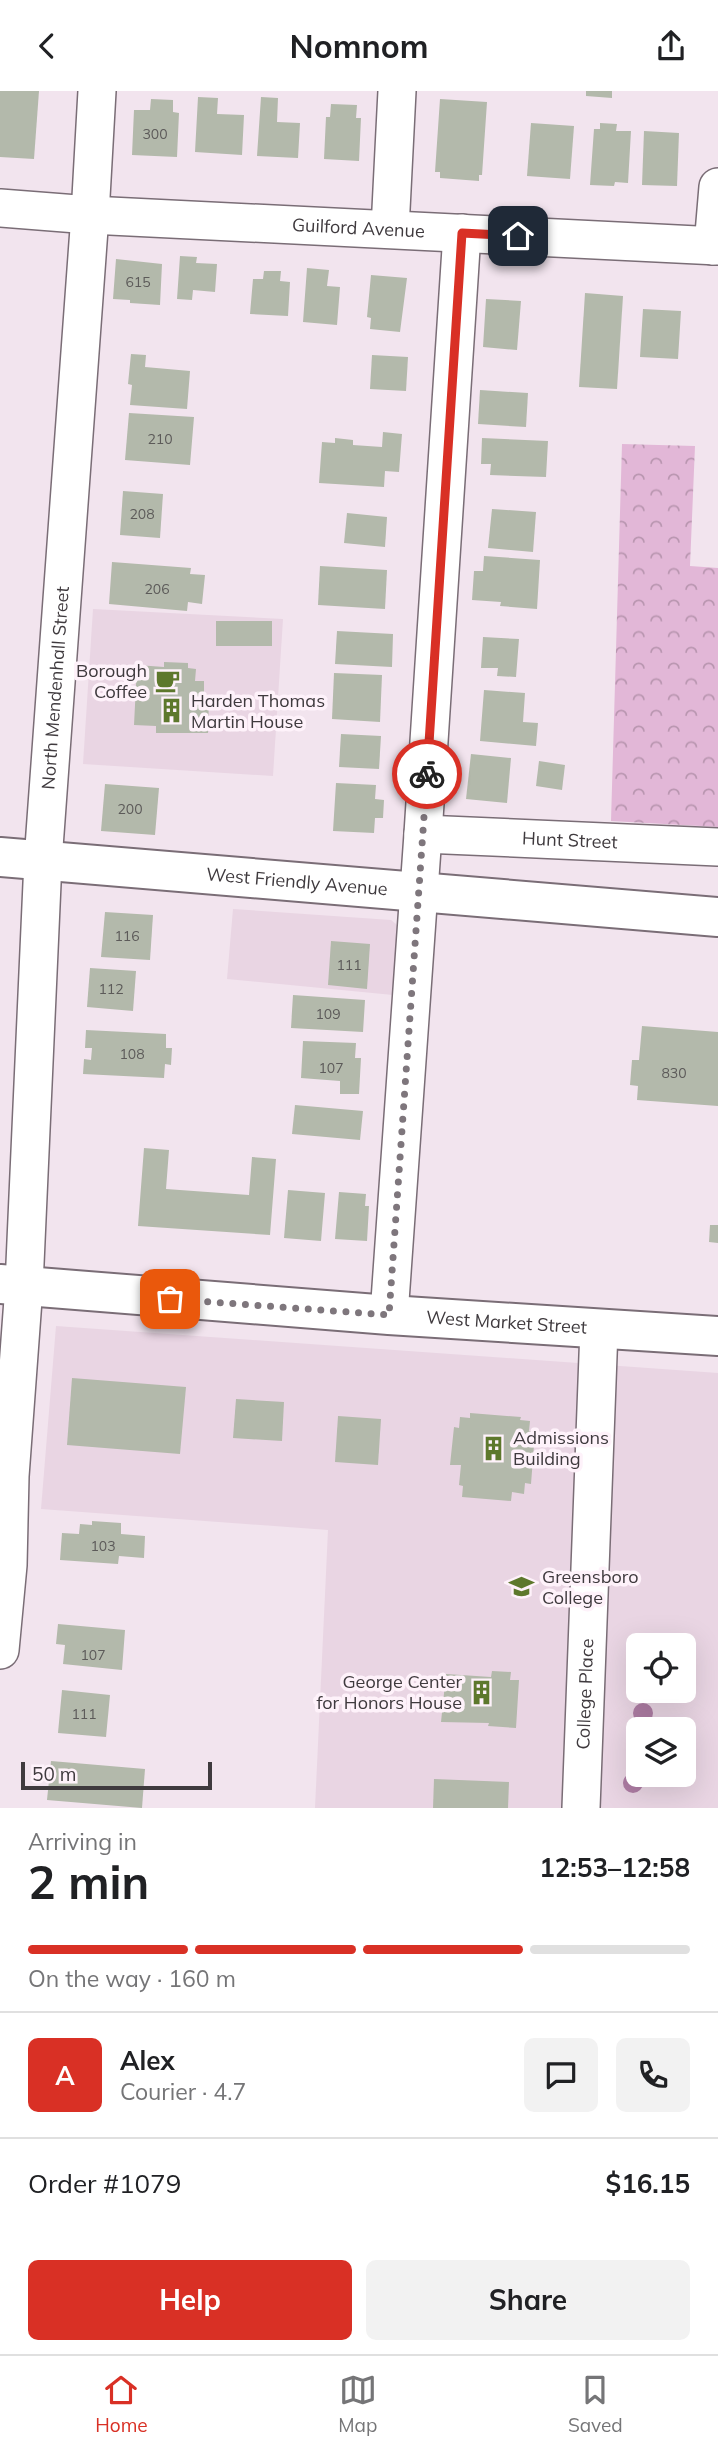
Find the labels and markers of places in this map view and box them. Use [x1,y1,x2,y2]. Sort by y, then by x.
pin [488,206,548,266]
place label: Borough Coffee [76,659,147,703]
cafe icon: Borough Coffee [153,667,181,695]
place label: Harden Thomas Martin House [191,689,325,733]
building icon: Harden Thomas Martin House [157,697,185,725]
pin [140,1269,200,1329]
place label: Admissions Building [513,1426,609,1470]
building icon: Admissions Building [479,1434,507,1462]
place label: Greensboro College [542,1565,638,1609]
school or university icon: Greensboro College [508,1573,536,1601]
place label: George Center for Honors House [317,1670,462,1714]
building icon: George Center for Honors House [468,1678,496,1706]

